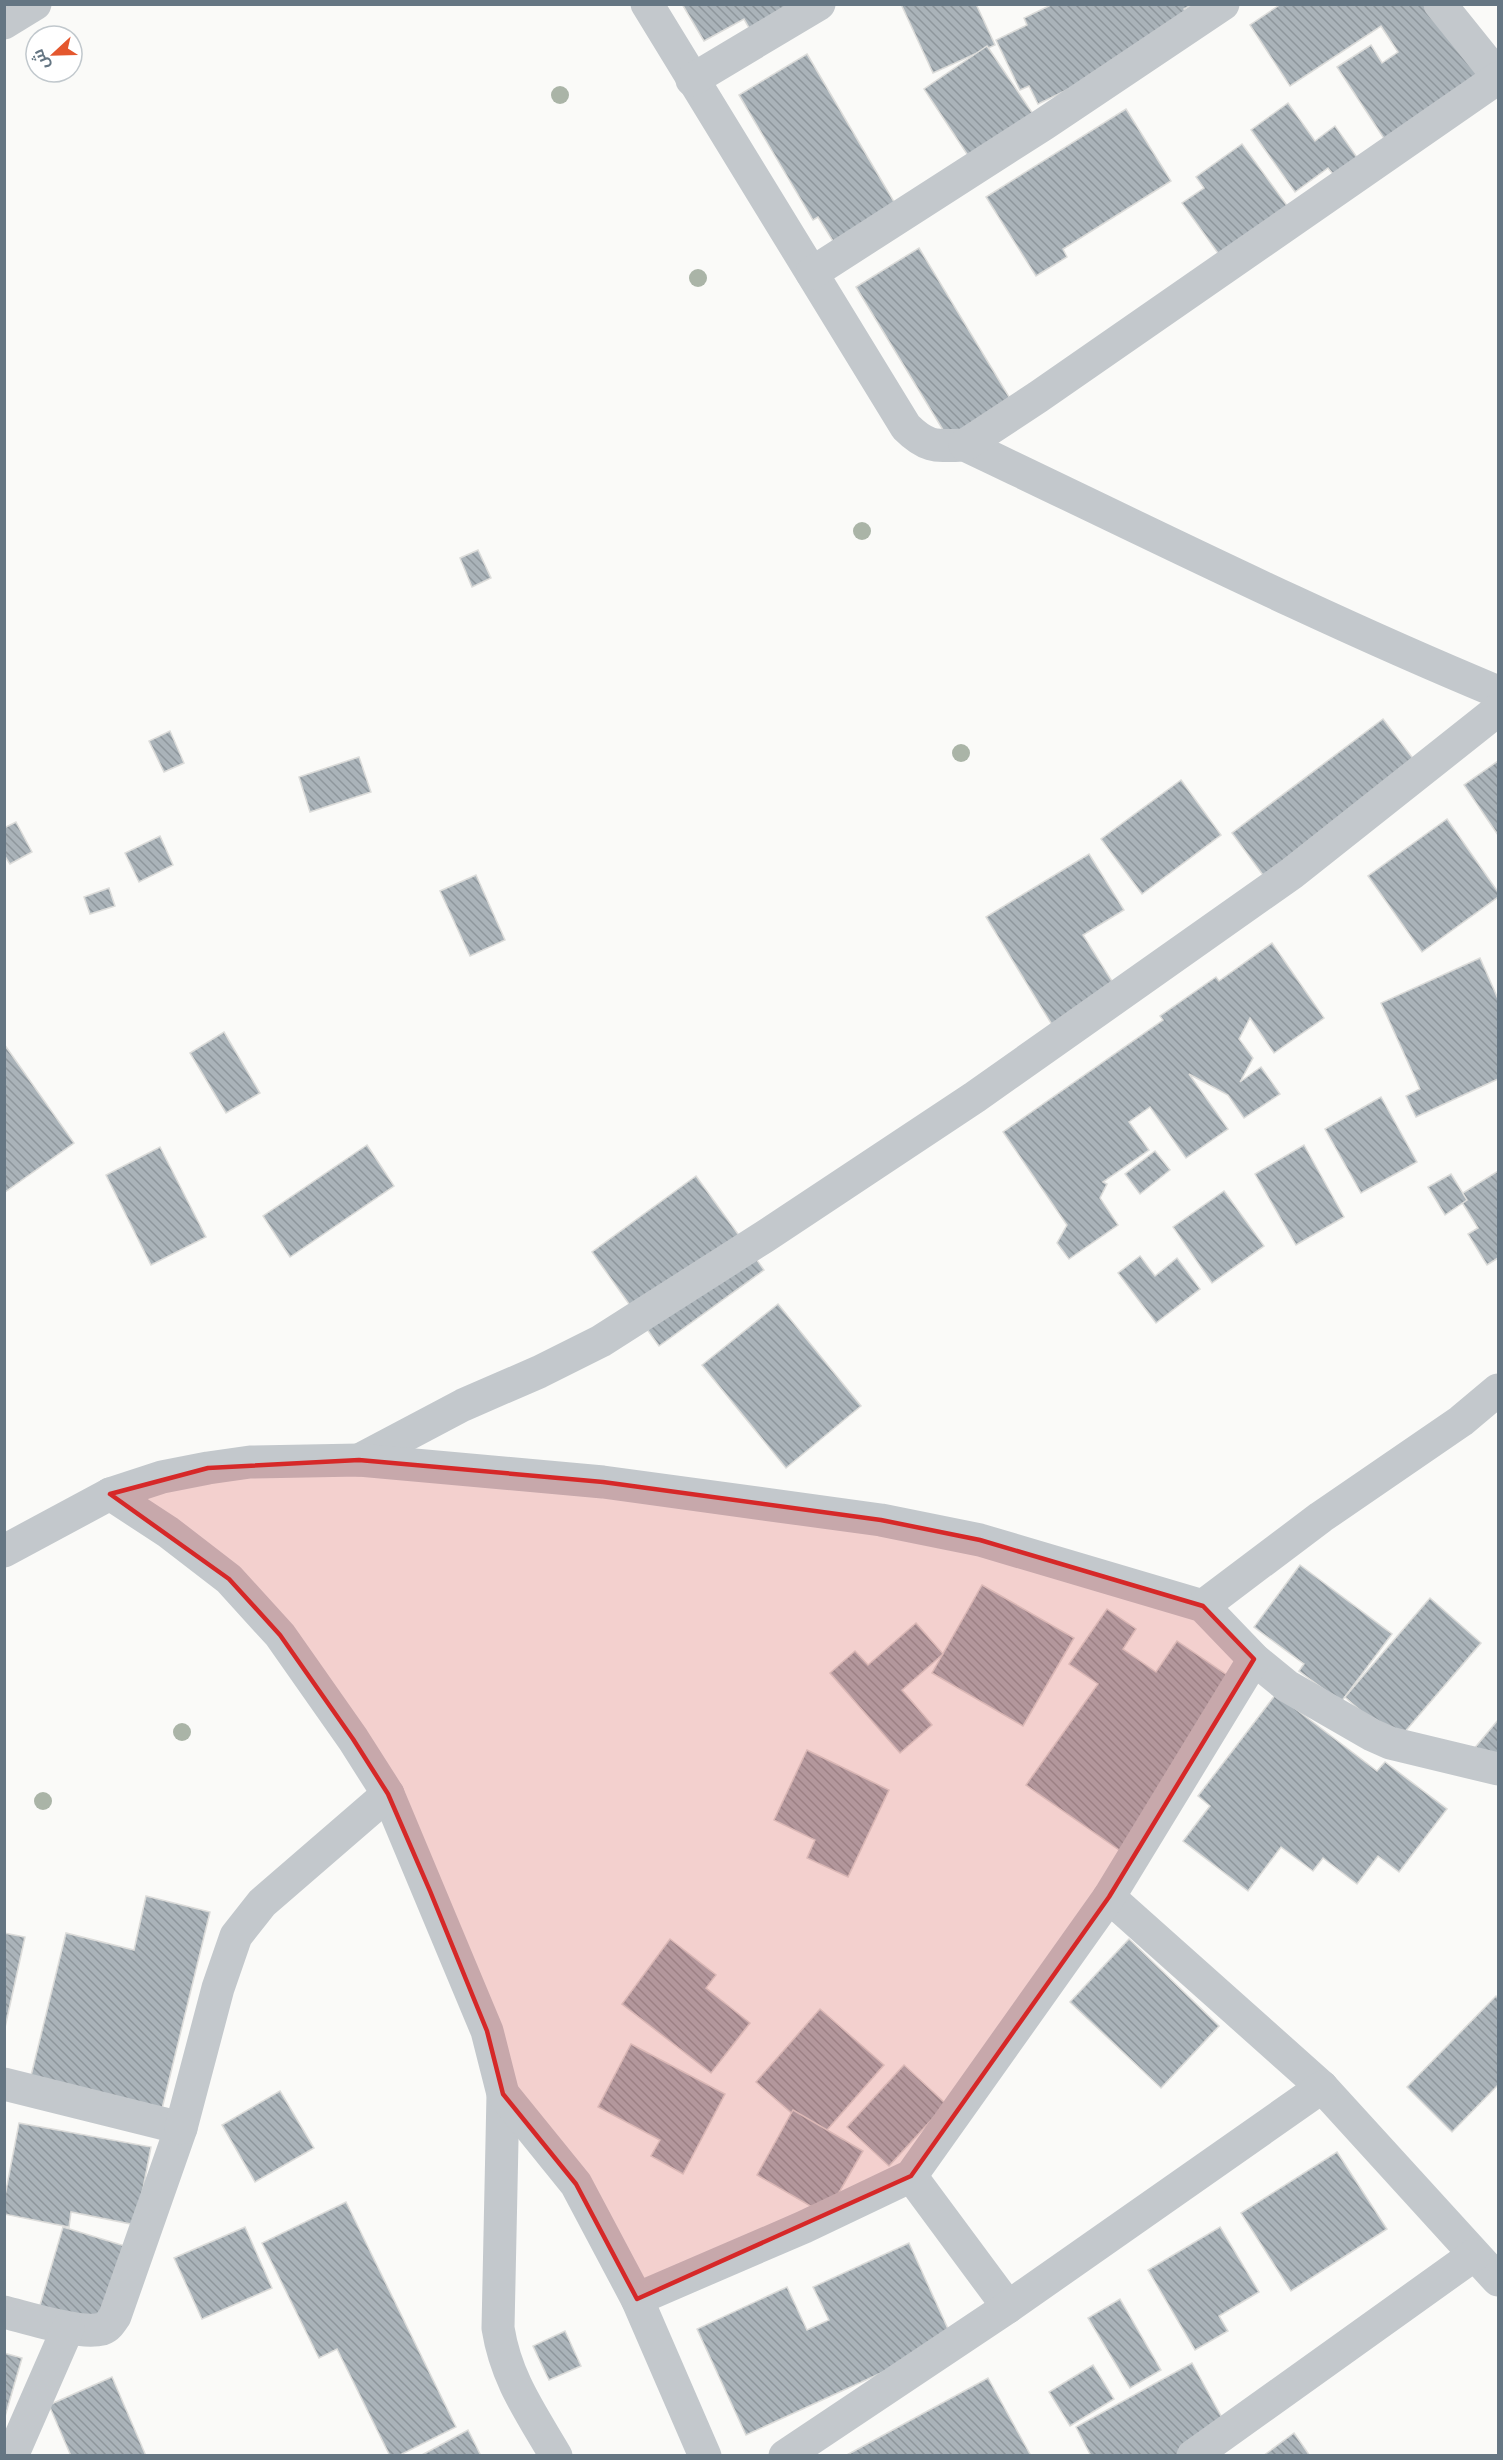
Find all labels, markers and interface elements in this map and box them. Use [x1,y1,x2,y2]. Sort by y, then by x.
north arrow [24,24,84,84]
text: ش [27,46,53,73]

